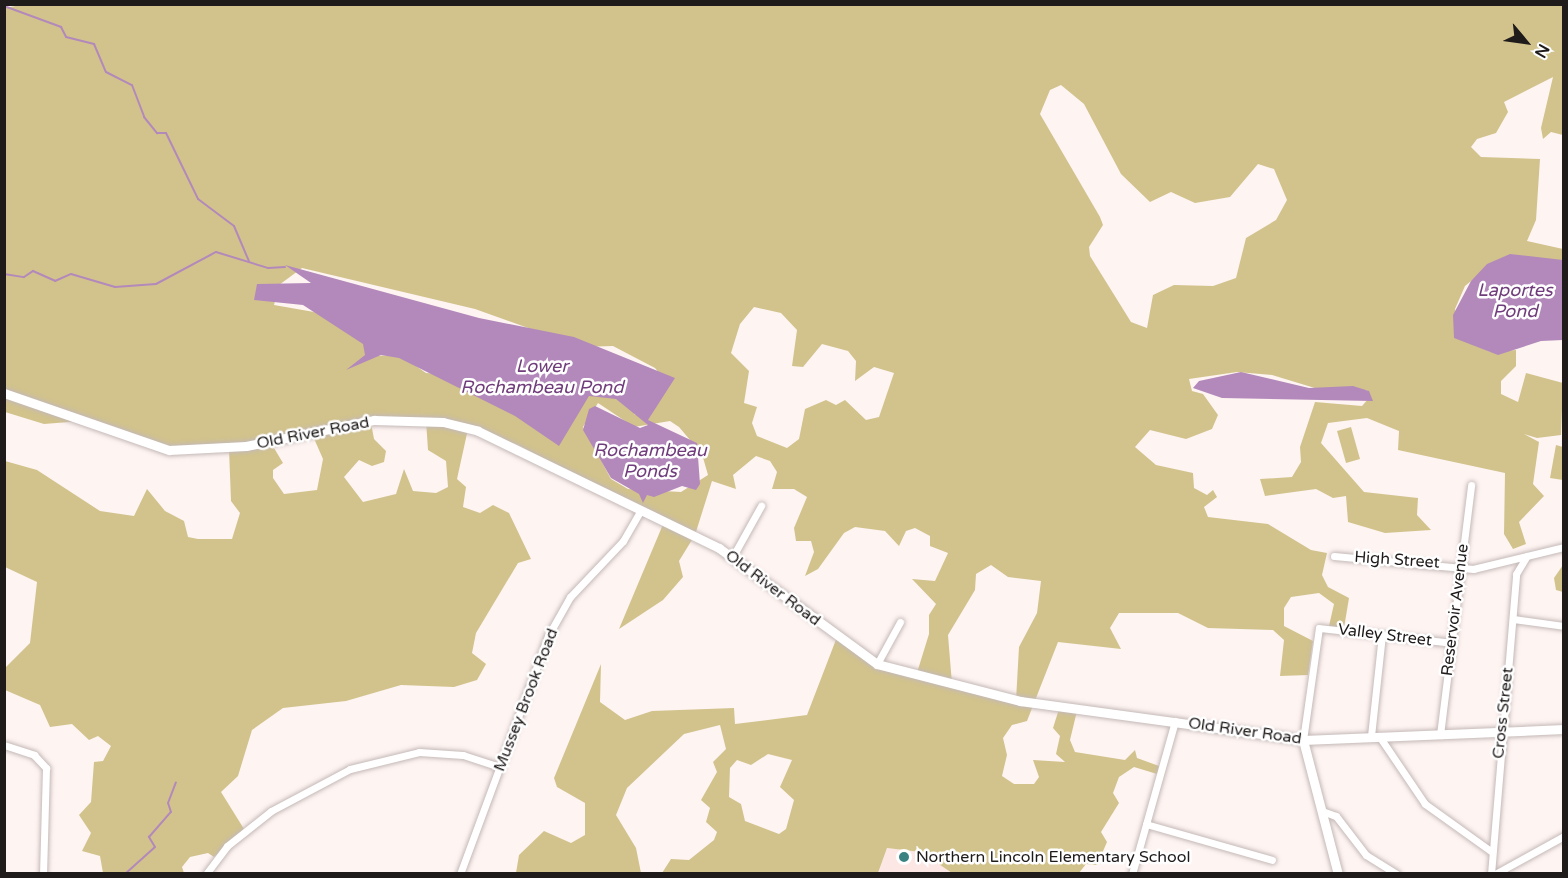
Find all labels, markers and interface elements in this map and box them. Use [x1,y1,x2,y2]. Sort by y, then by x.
north arrow [1496,12,1556,72]
text: N [1530,40,1554,61]
water label: Laportes Pond [1477,280,1553,322]
water label: Lower Rochambeau Pond [460,356,624,398]
street label: Old River Road [255,413,371,453]
water label: Rochambeau Ponds [593,440,707,482]
street label: Reservoir Avenue [1437,543,1473,677]
street label: Old River Road [722,546,824,630]
street label: High Street [1354,547,1440,573]
street label: Valley Street [1337,620,1433,650]
street label: Mussey Brook Road [490,626,562,774]
street label: Cross Street [1489,666,1517,760]
street label: Old River Road [1187,714,1303,748]
place label: Northern Lincoln Elementary School [916,847,1191,867]
marker: Northern Lincoln Elementary School [897,850,911,864]

